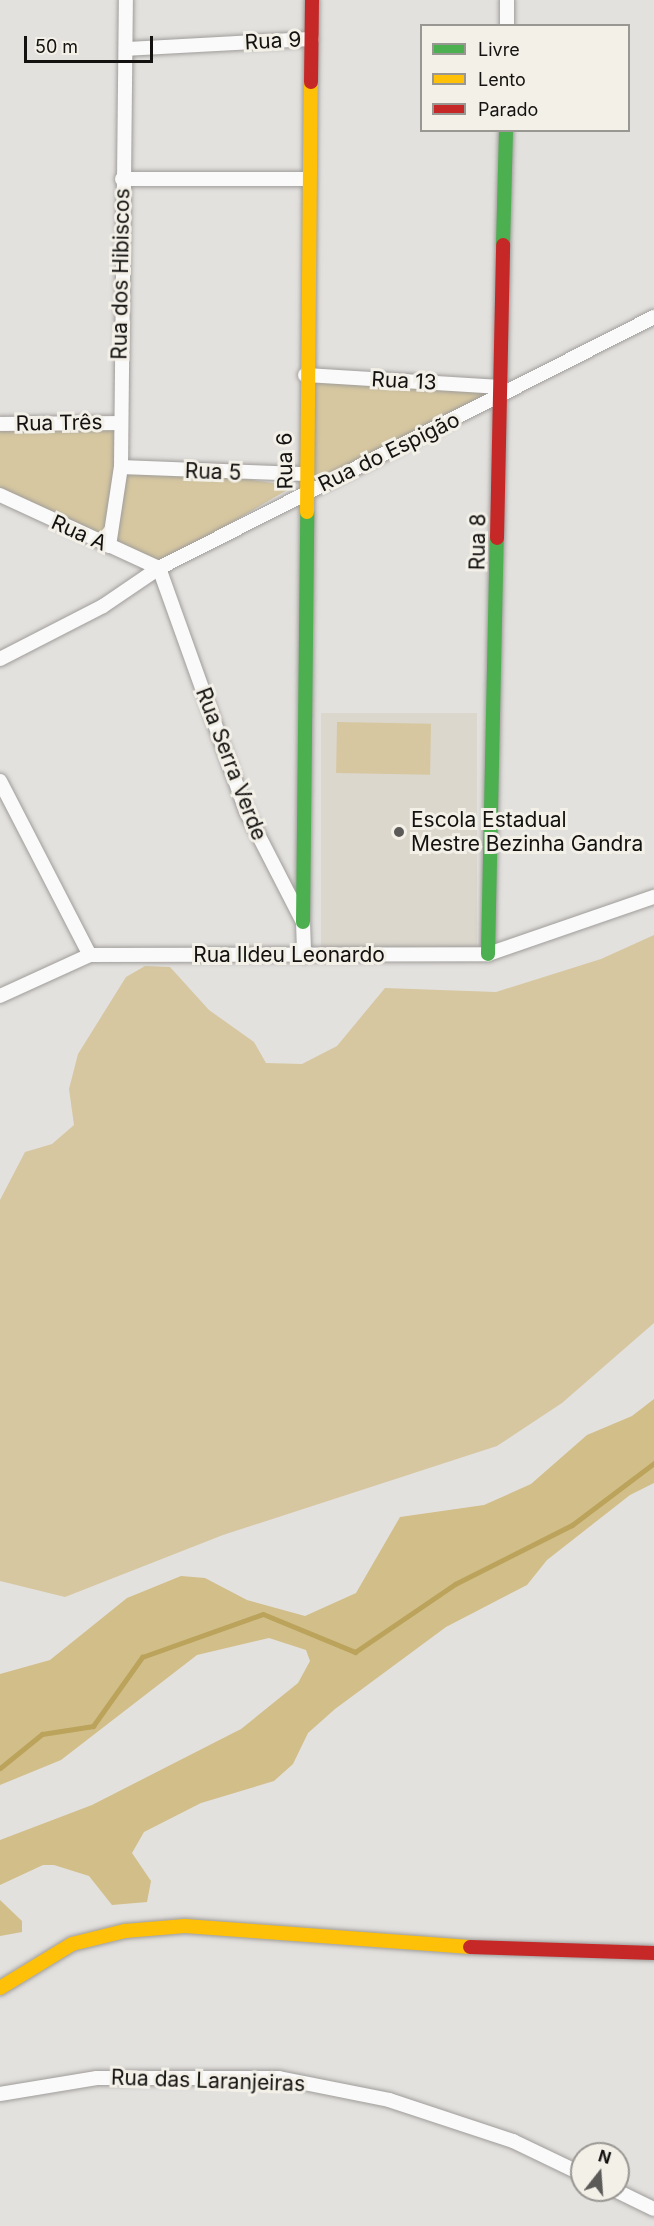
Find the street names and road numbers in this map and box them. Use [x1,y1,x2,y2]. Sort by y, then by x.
street label: Rua 9 [244,27,302,55]
street label: Rua dos Hibiscos [107,188,135,360]
street label: Rua 13 [371,367,437,395]
street label: Rua do Espigão [314,407,464,497]
street label: Rua Três [15,410,103,436]
street label: Rua 6 [272,432,298,490]
street label: Rua 5 [184,458,242,486]
street label: Rua A [47,510,111,556]
street label: Rua 8 [465,513,491,571]
street label: Rua Serra Verde [190,684,272,844]
street label: Rua Ildeu Leonardo [193,942,385,968]
street label: Rua das Laranjeiras [110,2065,306,2097]

